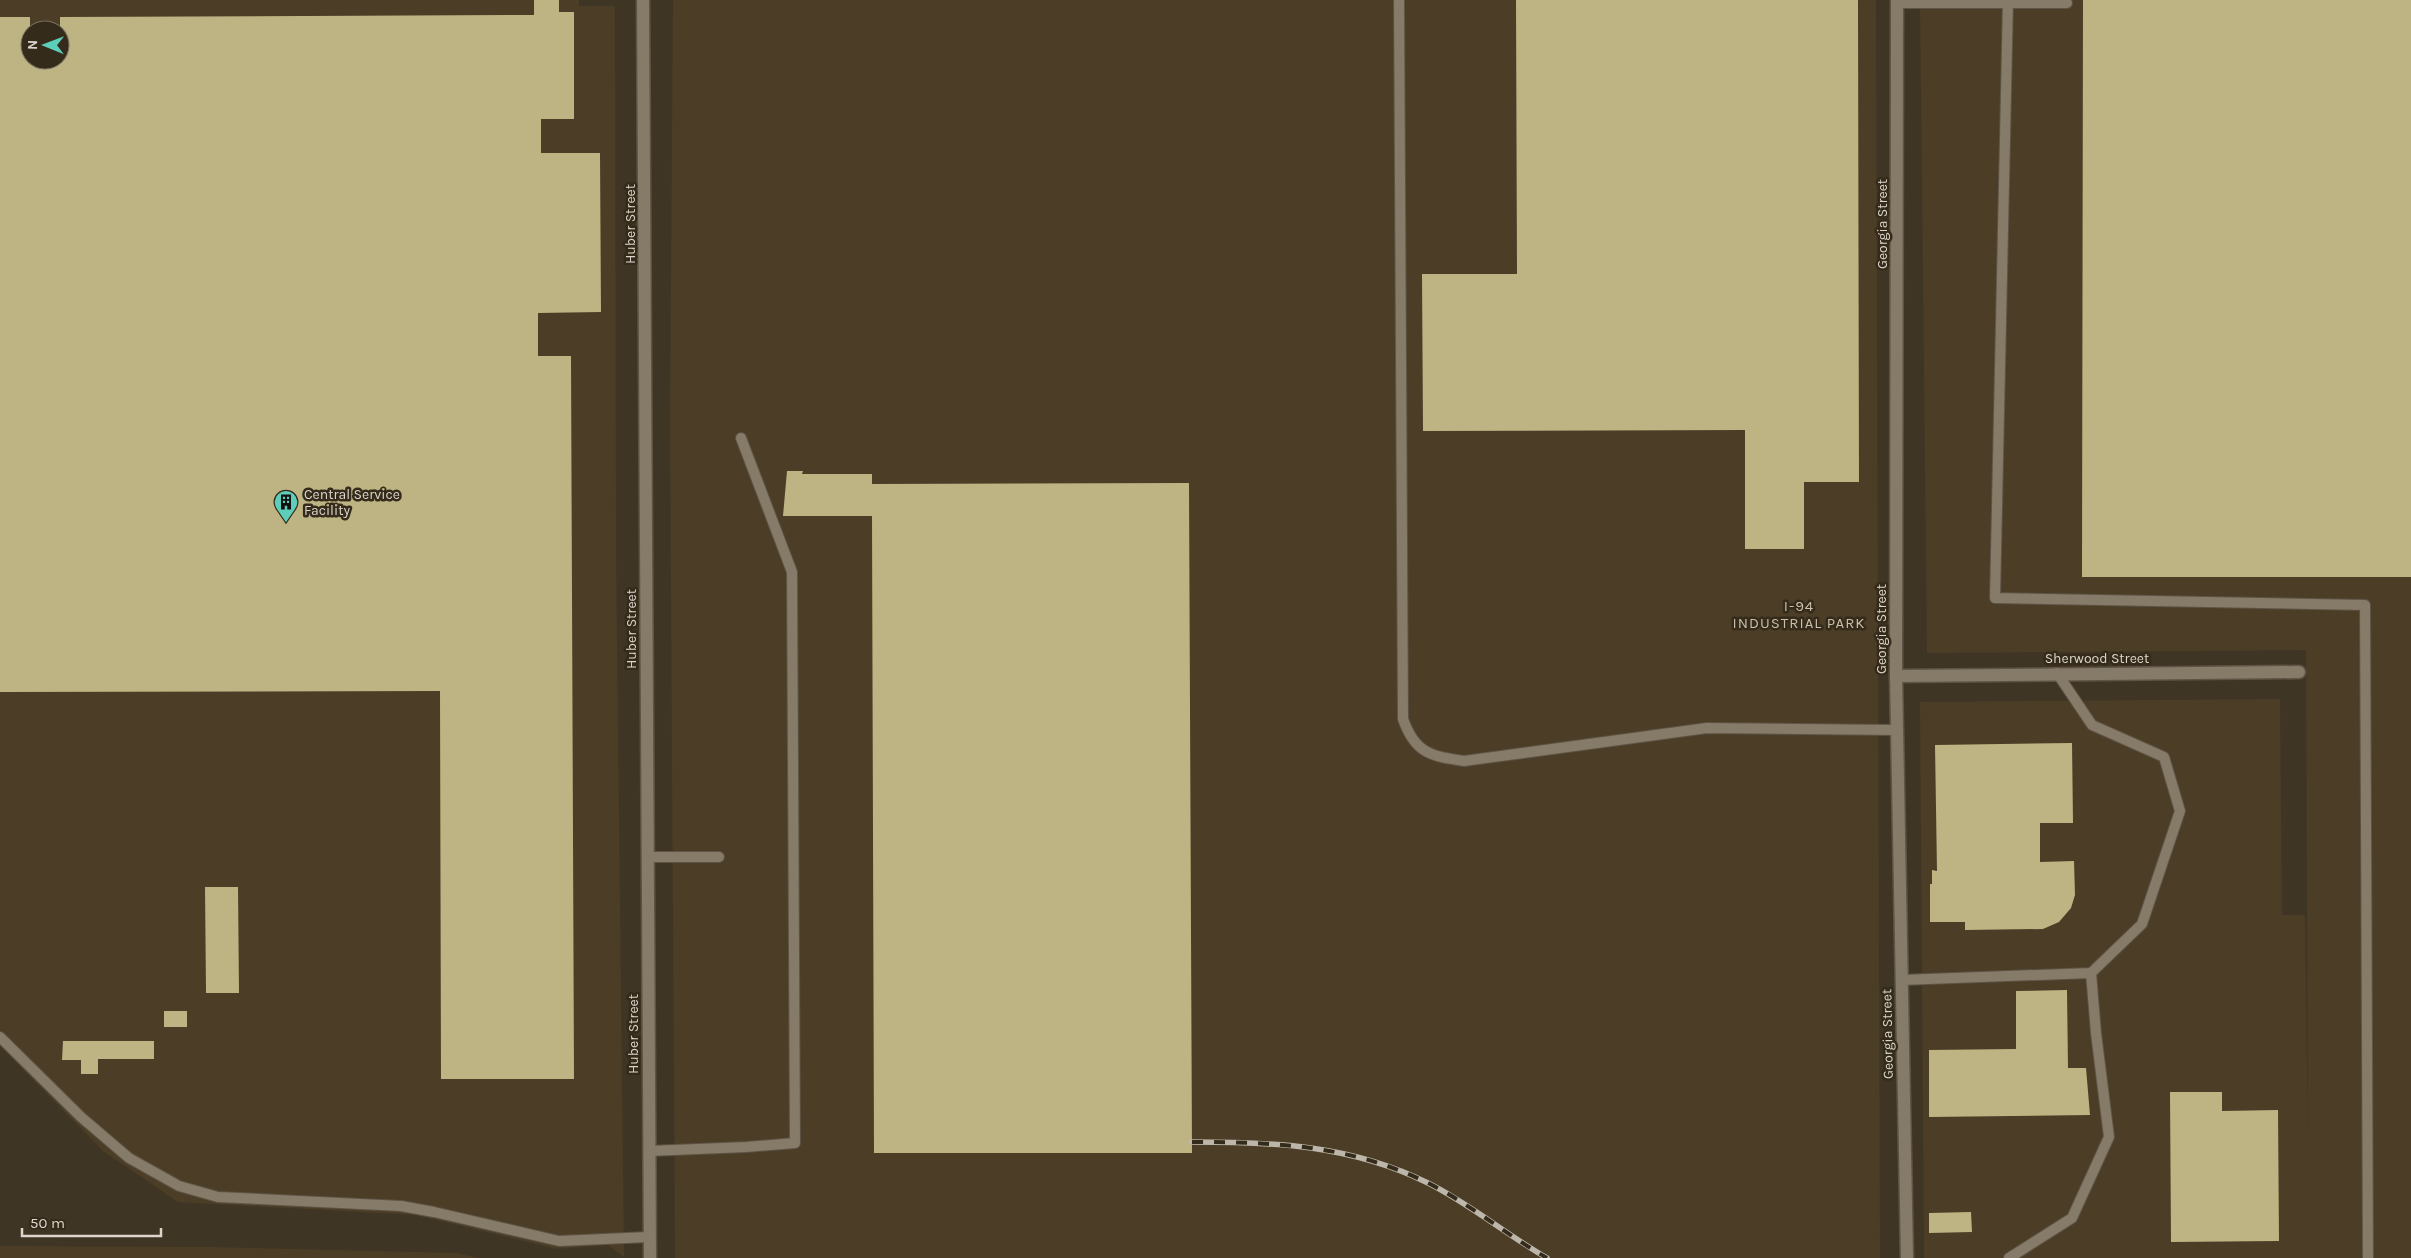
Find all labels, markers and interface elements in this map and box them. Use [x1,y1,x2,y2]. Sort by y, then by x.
north arrow [20,20,70,70]
text: N [24,40,41,50]
street label: Georgia Street [1874,179,1891,269]
street label: Huber Street [622,184,639,264]
place label: Central Service Facility [304,486,400,519]
building icon: Central Service Facility [273,489,299,523]
street label: Georgia Street [1873,584,1890,674]
street label: Huber Street [623,589,640,669]
district label: I-94 INDUSTRIAL PARK [1733,597,1865,632]
street label: Sherwood Street [2045,650,2149,667]
street label: Georgia Street [1878,989,1897,1079]
street label: Huber Street [625,994,642,1074]
scale bar [22,1206,161,1238]
text: 50 m [30,1214,65,1232]

